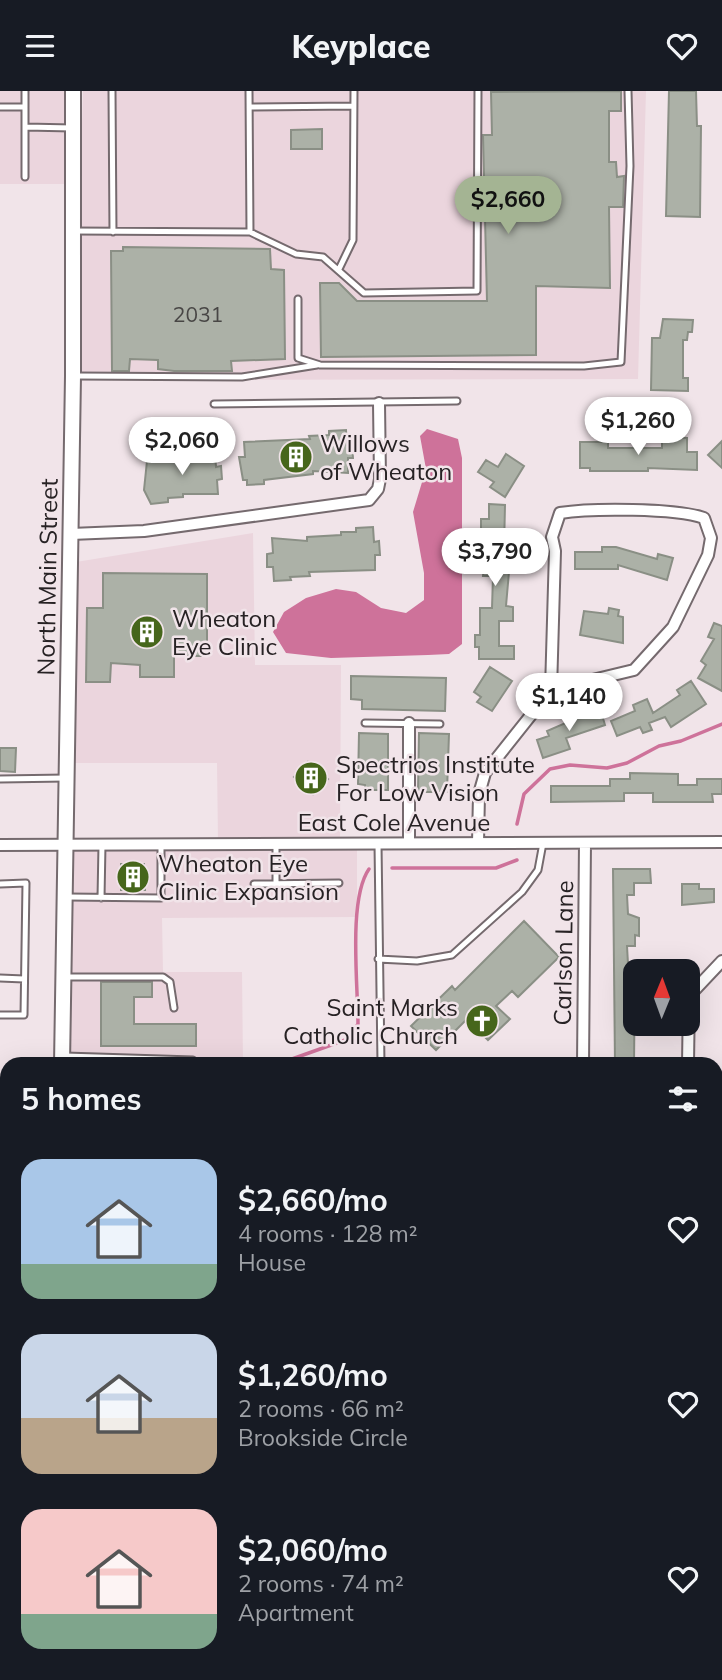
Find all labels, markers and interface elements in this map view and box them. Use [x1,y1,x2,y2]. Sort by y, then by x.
text: Keyplace [291,26,431,66]
icon: menu [21,27,59,65]
icon: heart [663,27,701,65]
pin: $2,660 [451,177,565,236]
text: $2,660 [471,184,545,213]
house number: 2031 [173,301,223,327]
pin: $1,260 [581,397,695,457]
text: $1,260 [601,405,675,434]
pin: $2,060 [125,417,239,477]
text: $2,060 [145,425,219,454]
place label: Willows of Wheaton [320,428,452,486]
building icon: Willows of Wheaton [277,438,315,476]
street label: North Main Street [30,478,64,676]
pin: $3,790 [438,529,552,588]
text: $3,790 [458,536,532,565]
place label: Wheaton Eye Clinic [172,603,277,661]
building icon: Wheaton Eye Clinic [128,613,166,651]
pin: $1,140 [512,673,626,733]
text: $1,140 [532,681,606,710]
place label: Spectrios Institute For Low Vision [336,749,535,807]
building icon: Spectrios Institute For Low Vision [292,759,330,797]
street label: East Cole Avenue [298,807,490,837]
place label: Wheaton Eye Clinic Expansion [158,848,339,906]
building icon: Wheaton Eye Clinic Expansion [114,858,152,896]
street label: Carlson Lane [547,880,579,1026]
north arrow [623,959,700,1036]
map controls [623,959,700,1036]
place label: Saint Marks Catholic Church [283,992,458,1050]
church icon: Saint Marks Catholic Church [463,1002,501,1040]
text: 5 homes [21,1080,142,1118]
icon: filters [664,1080,702,1118]
text: $2,660/mo [238,1181,388,1219]
icon: home [77,1187,161,1271]
icon: heart [664,1210,702,1248]
text: 4 rooms · 128 m² [238,1219,418,1248]
text: House [238,1248,306,1277]
text: $1,260/mo [238,1356,388,1394]
icon: home [77,1362,161,1446]
icon: heart [664,1385,702,1423]
text: 2 rooms · 66 m² [238,1394,404,1423]
text: Brookside Circle [238,1423,408,1452]
text: $2,060/mo [238,1531,388,1569]
icon: home [77,1537,161,1621]
icon: heart [664,1560,702,1598]
text: 2 rooms · 74 m² [238,1569,404,1598]
text: Apartment [238,1598,354,1627]

